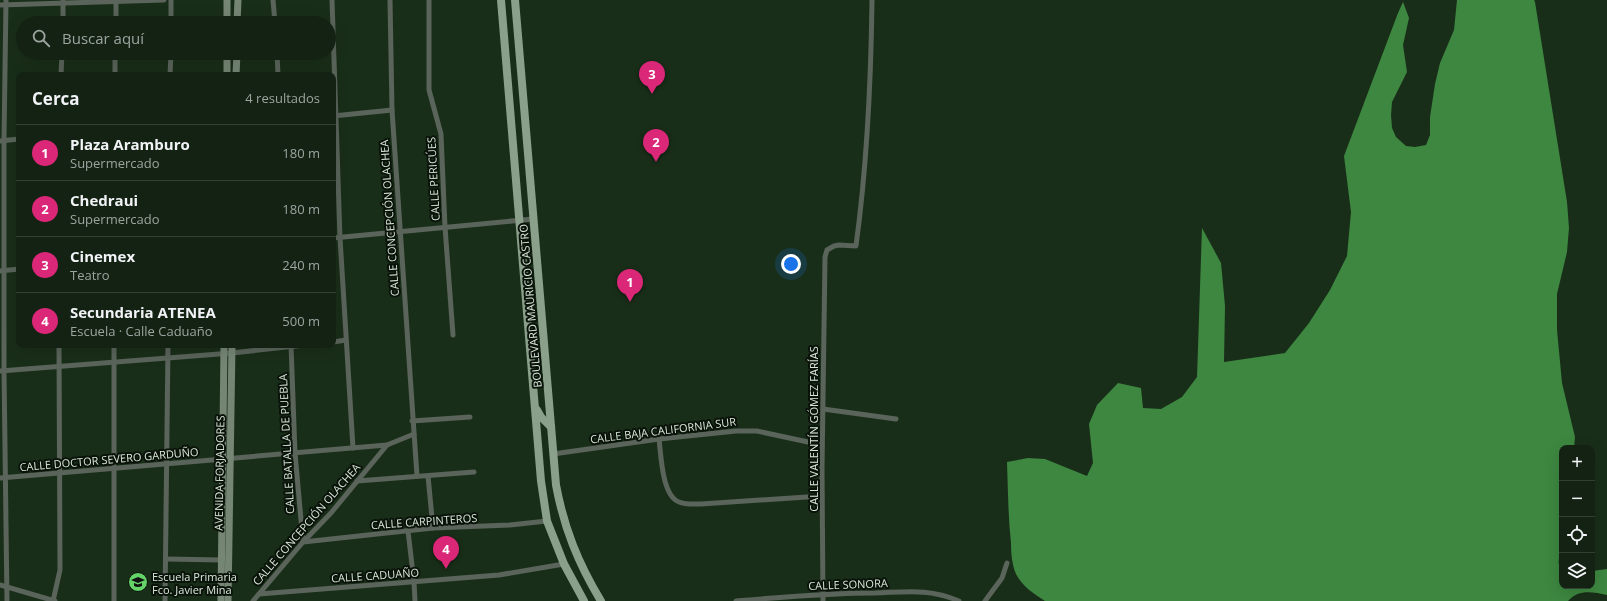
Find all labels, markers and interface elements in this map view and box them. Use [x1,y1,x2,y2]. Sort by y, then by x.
search box [16,16,336,60]
icon: search [30,27,52,49]
text: Buscar aquí [62,28,144,48]
pin: 3 [639,61,665,94]
text: Cerca [32,87,80,110]
text: 4 resultados [245,89,320,107]
pin: 2 [643,129,669,162]
text: Plaza Aramburo [70,134,190,154]
street label: CALLE PERICÚES [423,137,443,221]
street label: CALLE CONCEPCIÓN OLACHEA [376,139,402,297]
text: 1 [41,144,49,162]
text: 180 m [282,144,320,162]
text: Supermercado [70,154,160,172]
text: Chedraui [70,190,138,210]
text: 2 [41,200,49,218]
text: 180 m [282,200,320,218]
text: Supermercado [70,210,160,228]
street label: BOULEVARD MAURICIO CASTRO [515,224,545,388]
text: Cinemex [70,246,135,266]
your location [781,254,801,274]
text: 3 [41,256,49,274]
text: 240 m [282,256,320,274]
text: Teatro [70,266,109,284]
pin: 1 [617,269,643,302]
text: Secundaria ATENEA [70,302,216,322]
text: 4 [41,312,49,330]
text: 500 m [282,312,320,330]
text: Escuela · Calle Caduaño [70,322,213,340]
street label: CALLE VALENTÍN GÓMEZ FARÍAS [806,346,821,512]
street label: CALLE BATALLA DE PUEBLA [275,374,297,514]
street label: CALLE BAJA CALIFORNIA SUR [589,414,737,446]
street label: AVENIDA FORJADORES [210,415,228,531]
street label: CALLE DOCTOR SEVERO GARDUÑO [19,444,199,474]
map controls [1559,445,1595,589]
button: + [1559,445,1595,481]
street label: CALLE CONCEPCIÓN OLACHEA [249,460,363,588]
button: − [1559,481,1595,517]
street label: CALLE CARPINTEROS [370,510,478,532]
button: locate [1559,517,1595,553]
pin: 4 [433,536,459,569]
button: layers [1559,553,1595,589]
street label: CALLE CADUAÑO [331,564,419,586]
place label: Escuela Primaria Fco. Javier Mina [152,569,237,597]
school or university icon: Escuela Primaria Fco. Javier Mina [127,571,149,593]
street label: CALLE SONORA [808,575,888,593]

